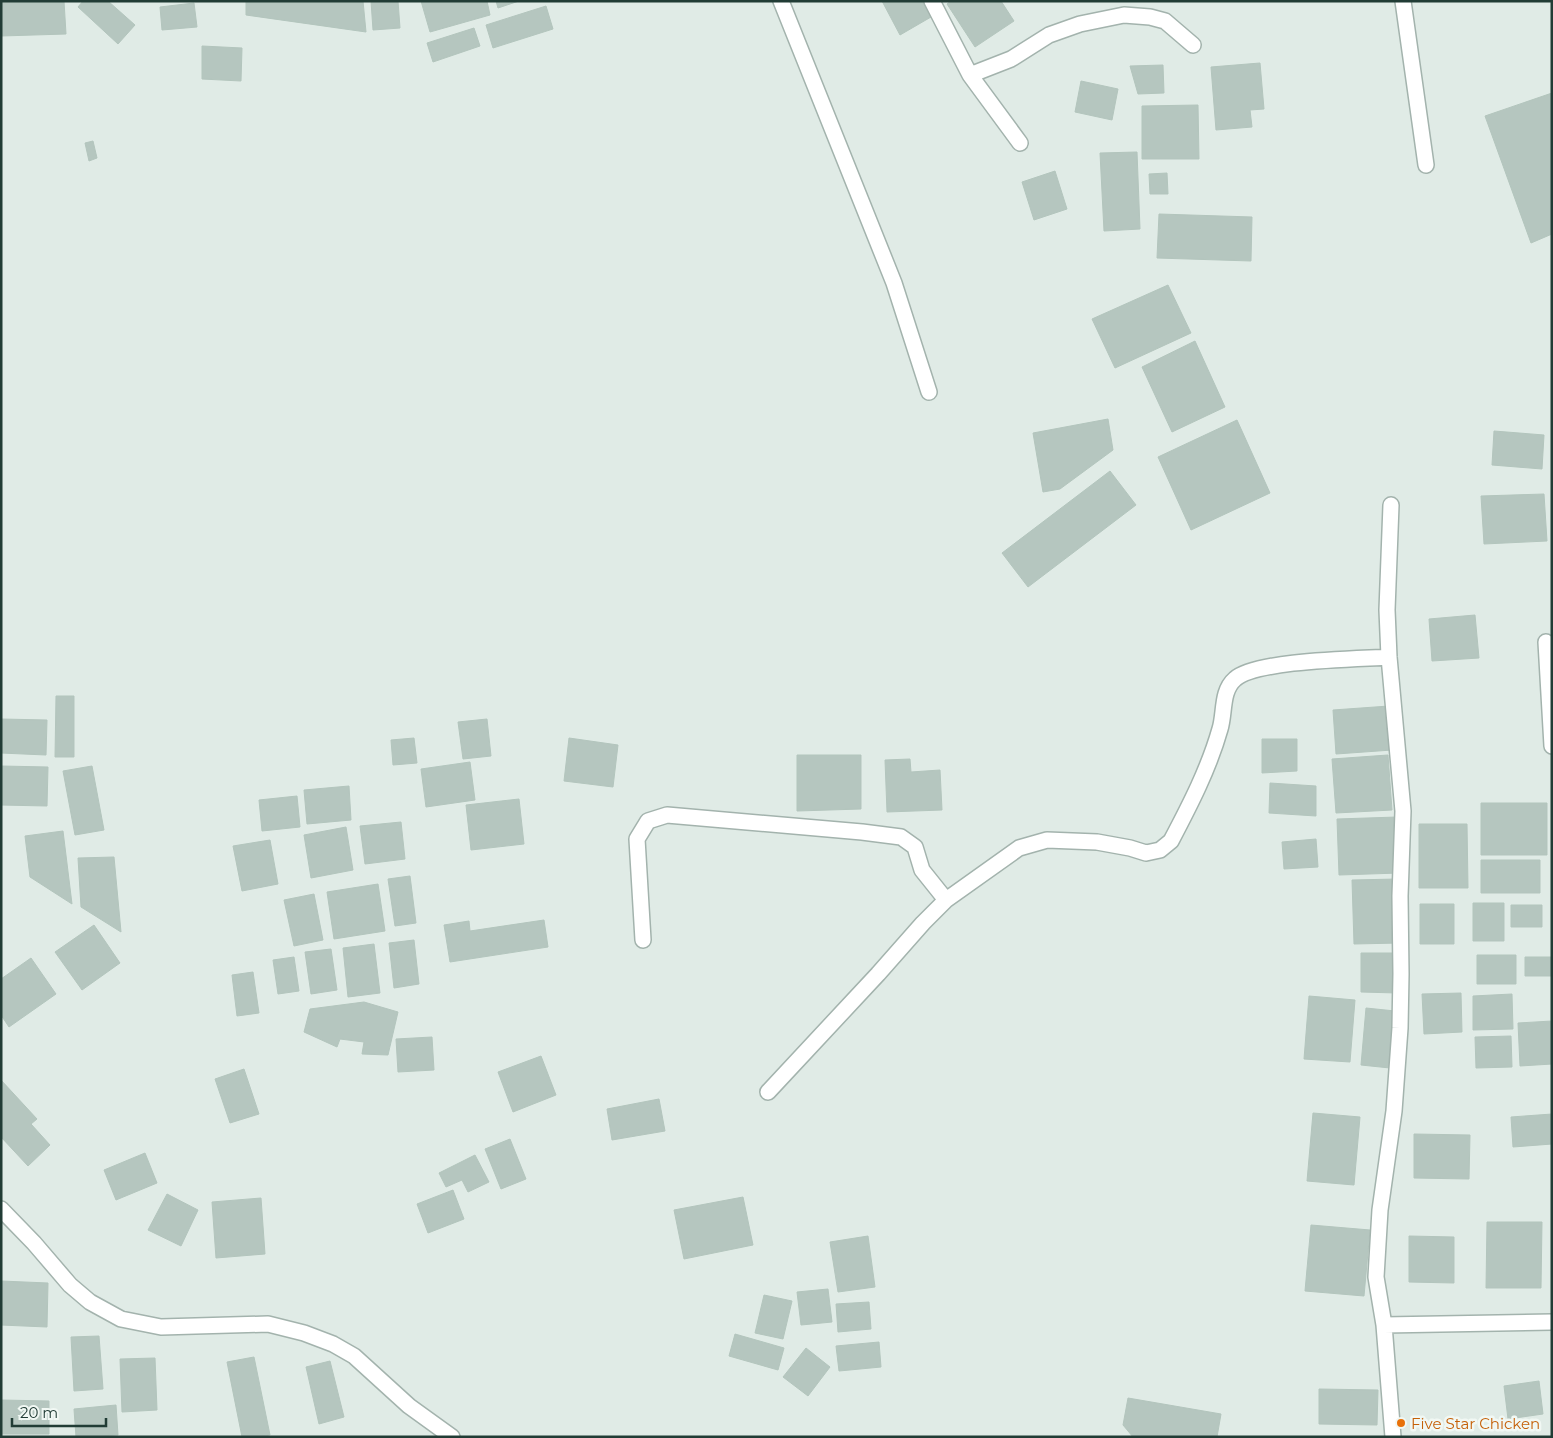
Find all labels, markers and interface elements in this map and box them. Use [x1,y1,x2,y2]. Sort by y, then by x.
scale bar [12,1396,106,1428]
text: 20 m [20,1403,58,1422]
place label: Five Star Chicken [1411,1414,1540,1433]
marker: Five Star Chicken [1395,1417,1407,1429]

